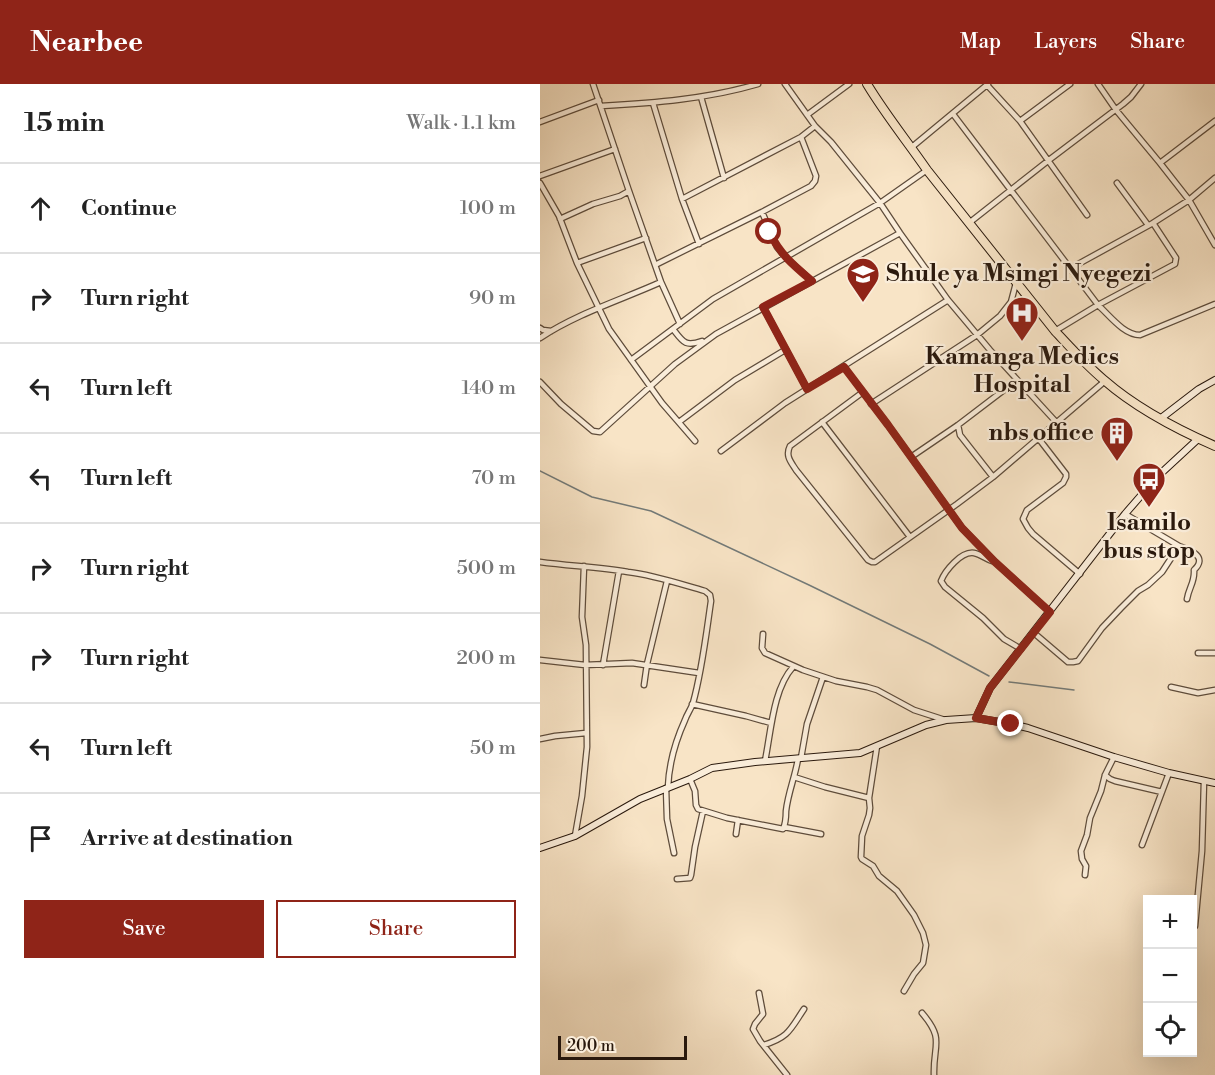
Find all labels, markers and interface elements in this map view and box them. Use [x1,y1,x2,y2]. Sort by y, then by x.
text: Nearbee [30,25,143,60]
text: Map [960,29,1001,55]
text: Layers [1034,29,1097,55]
text: Share [1130,29,1185,55]
text: 15 min [24,107,105,139]
text: Walk · 1.1 km [407,111,516,136]
icon: ahead [24,192,57,225]
text: Continue [81,195,177,222]
text: 100 m [460,196,516,221]
route start [755,218,781,244]
school or university icon: Shule ya Msingi Nyegezi [845,256,881,303]
place label: Shule ya Msingi Nyegezi [886,259,1152,289]
icon: right [24,282,57,315]
text: Turn right [81,285,189,312]
text: 90 m [469,286,516,311]
hospital icon: Kamanga Medics Hospital [1004,295,1040,342]
place label: Kamanga Medics Hospital [925,342,1119,400]
icon: left [24,372,57,405]
text: Turn left [81,375,172,402]
text: 140 m [461,376,516,401]
building icon: nbs office [1099,415,1135,462]
place label: nbs office [989,418,1094,448]
bus stop icon: Isamilo bus stop [1131,461,1167,508]
icon: left [24,462,57,495]
text: Turn left [81,465,172,492]
text: 70 m [472,466,516,491]
place label: Isamilo bus stop [1103,508,1195,566]
icon: right [24,552,57,585]
text: Turn right [81,555,189,582]
text: 500 m [457,556,516,581]
icon: right [24,642,57,675]
text: Turn right [81,645,189,672]
text: 200 m [456,646,516,671]
route end [997,710,1023,736]
icon: left [24,732,57,765]
text: Turn left [81,735,172,762]
text: 50 m [470,736,516,761]
icon: arrive [24,822,57,855]
text: Arrive at destination [81,825,293,852]
map controls [1143,895,1197,1057]
button: + [1143,895,1197,949]
button: Save [24,900,264,958]
button: Share [276,900,516,958]
button: − [1143,949,1197,1003]
button: locate [1143,1003,1197,1057]
scale bar [558,1033,687,1060]
text: 200 m [567,1036,615,1056]

